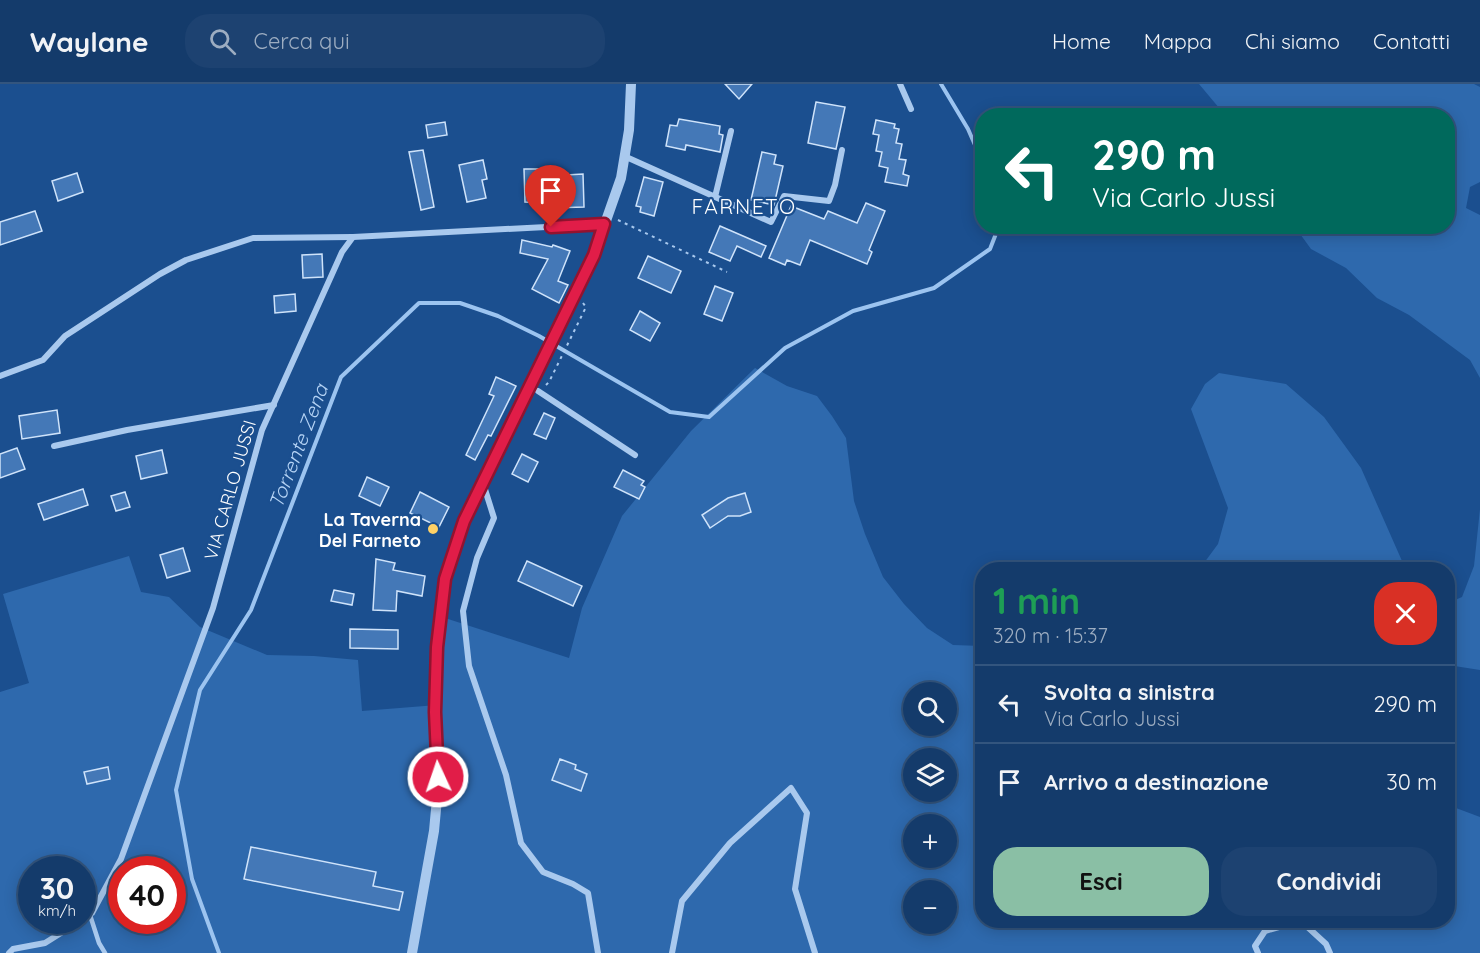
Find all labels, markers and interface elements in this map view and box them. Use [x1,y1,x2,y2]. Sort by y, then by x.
search box [185,14,605,68]
text: Waylane [30,24,149,59]
icon: search [206,25,239,58]
text: Cerca qui [254,27,350,55]
text: Home [1052,28,1111,54]
text: Mappa [1144,28,1212,54]
text: Chi siamo [1245,28,1340,54]
text: Contatti [1373,28,1450,54]
text: 290 m [1092,128,1216,181]
icon: left [993,132,1071,210]
pin [525,165,576,227]
icon: arrive [534,174,567,207]
text: Via Carlo Jussi [1092,180,1275,214]
district label: FARNETO [692,193,796,219]
water label: Torrente Zena [263,379,334,512]
street label: VIA CARLO JUSSI [199,417,261,563]
place label: La Taverna Del Farneto [319,508,421,552]
marker: La Taverna Del Farneto [426,522,440,536]
text: 1 min [993,578,1080,623]
button: close [1374,582,1437,645]
text: 320 m · 15:37 [993,623,1108,648]
text: Svolta a sinistra [1044,678,1215,706]
map controls [903,682,957,934]
button: search [903,682,957,736]
icon: left [993,688,1026,721]
text: 290 m [1373,690,1437,718]
text: Via Carlo Jussi [1044,706,1180,731]
position arrow [406,745,470,809]
button: layers [903,748,957,802]
icon: arrive [993,766,1026,799]
text: Arrivo a destinazione [1044,768,1269,796]
text: 30 m [1386,768,1437,796]
button: + [903,814,957,868]
button: Esci [993,847,1209,916]
button: Condividi [1221,847,1437,916]
speed limit sign: 40 [108,856,186,934]
text: 30 [40,869,74,907]
button: − [903,880,957,934]
text: km/h [38,901,76,920]

